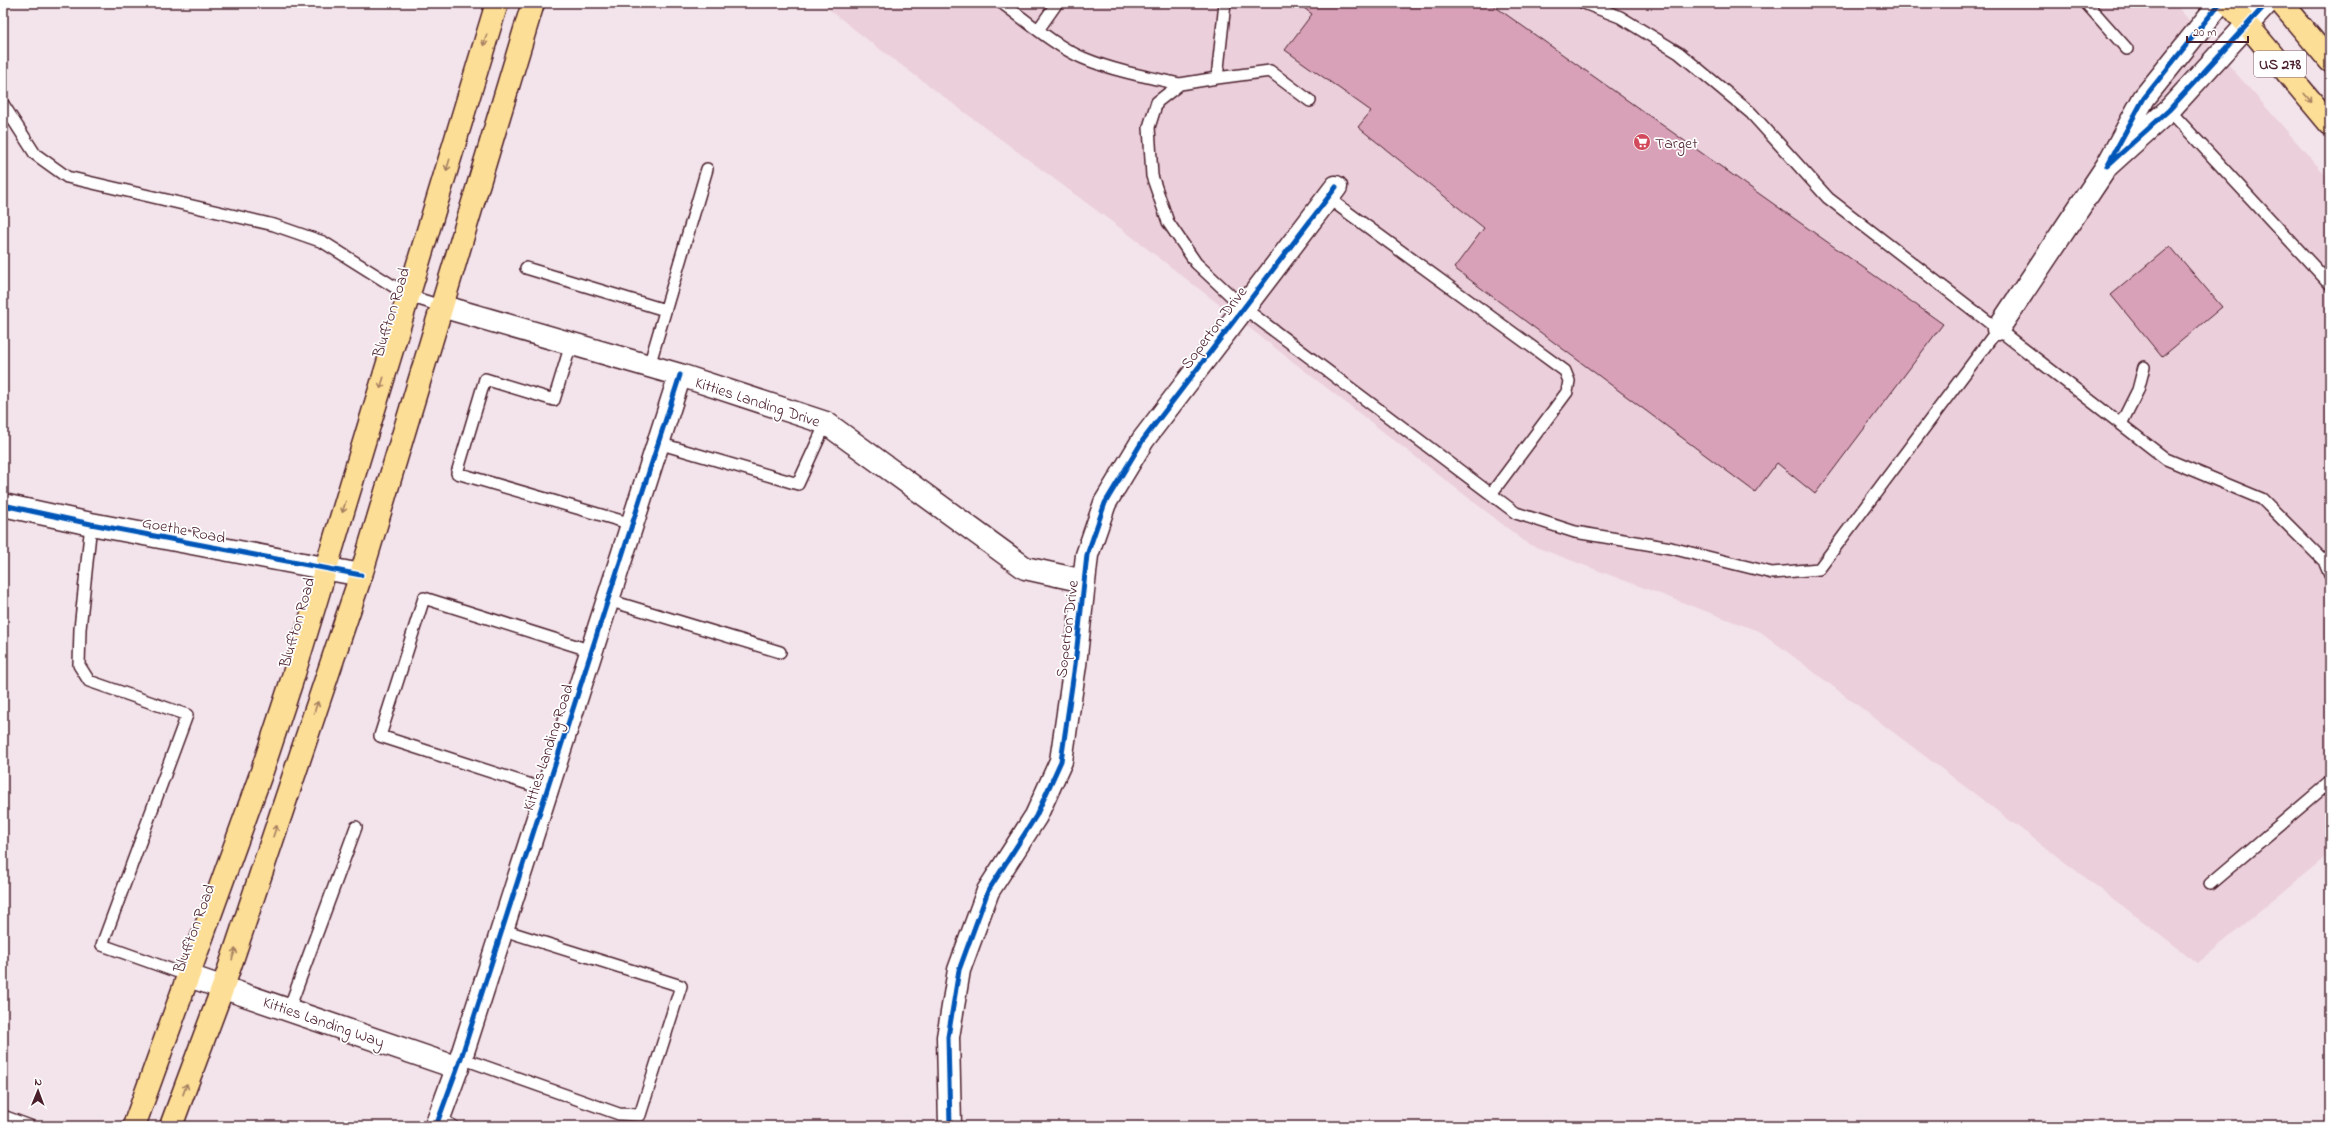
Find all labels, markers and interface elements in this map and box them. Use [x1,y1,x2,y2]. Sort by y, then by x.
scale bar [2187,18,2248,44]
text: 20 m [2193,24,2216,42]
one-way arrow [481,34,488,47]
road number: US 278 [2254,51,2306,77]
one-way arrow [2303,92,2312,103]
supermarket icon: Target [1632,132,1652,152]
place label: Target [1655,132,1698,156]
one-way arrow [444,158,451,171]
street label: Bluffton Road [367,265,417,361]
street label: Soperton Drive [1175,281,1254,375]
street label: Kitties Landing Drive [692,371,824,435]
one-way arrow [378,376,385,389]
one-way arrow [339,501,347,513]
street label: Goethe Road [140,511,227,551]
street label: Bluffton Road [273,575,322,671]
street label: Soperton Drive [1050,578,1086,680]
street label: Kitties Landing Road [517,681,581,814]
one-way arrow [313,701,320,714]
one-way arrow [272,824,279,837]
street label: Bluffton Road [167,881,222,977]
one-way arrow [230,948,238,960]
street label: Kitties Landing Way [259,991,387,1055]
north arrow [18,1071,58,1111]
text: N [34,1074,42,1090]
one-way arrow [181,1084,189,1096]

